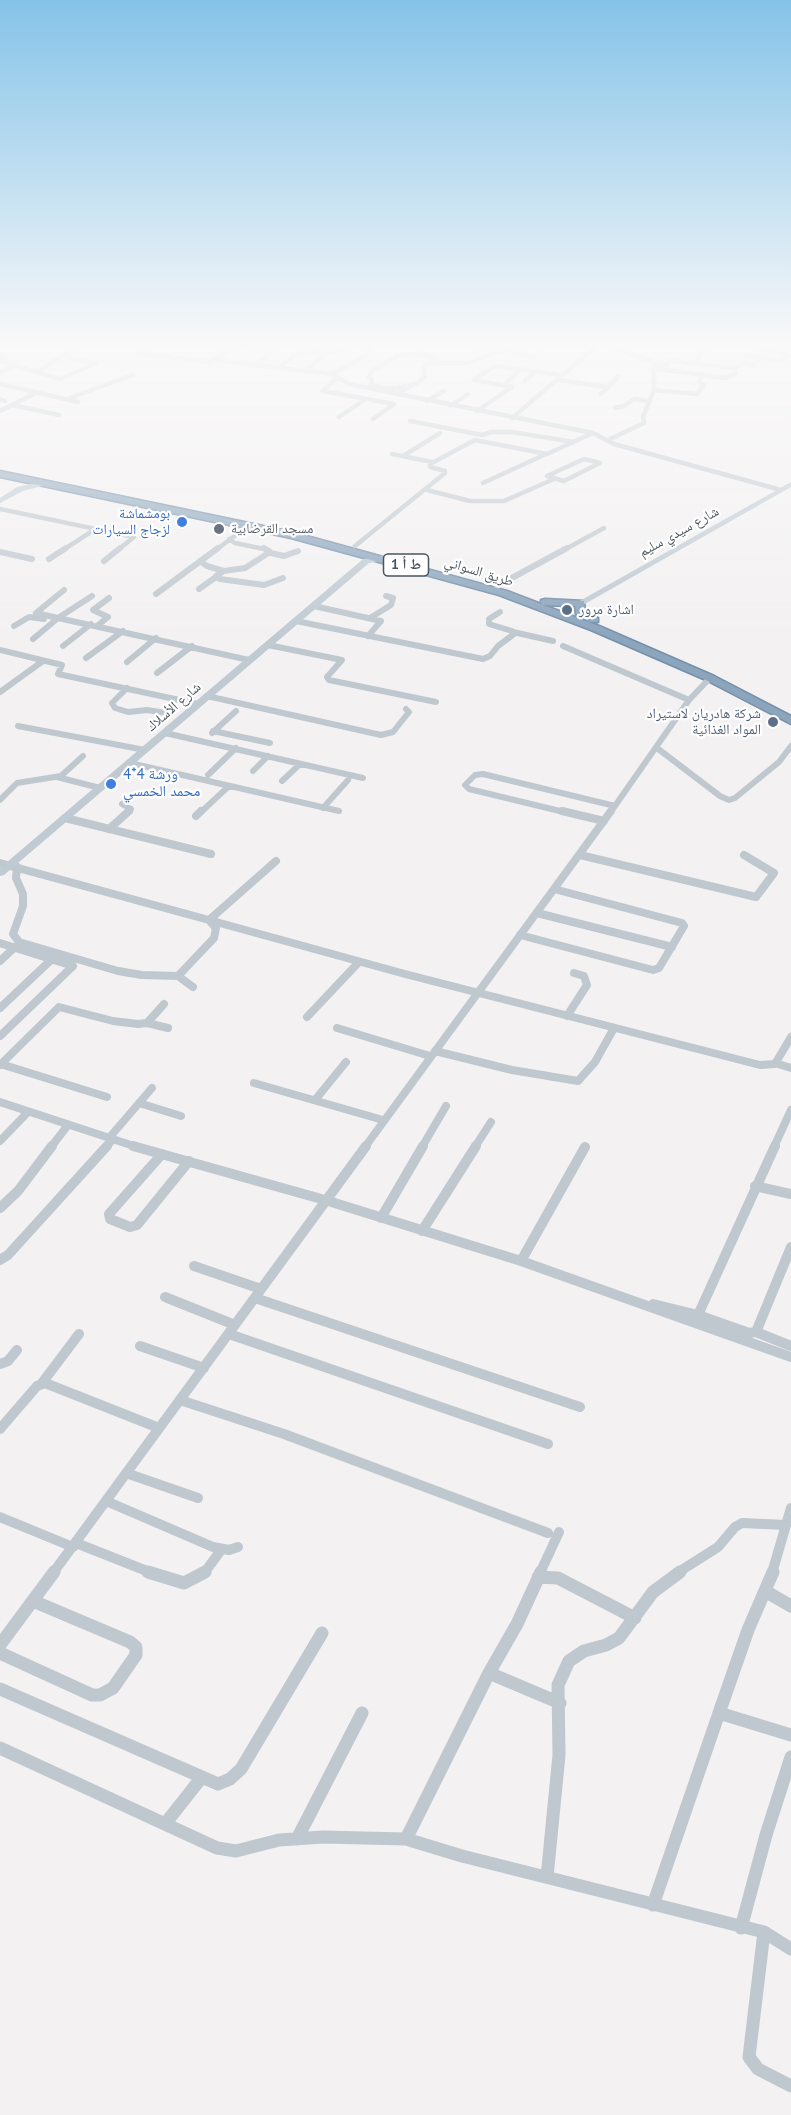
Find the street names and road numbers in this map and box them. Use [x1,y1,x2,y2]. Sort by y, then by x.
street label: شارع سيدي سليم [636,503,722,561]
road number: ط أ 1 [384,554,428,576]
street label: طريق السواني [442,554,516,590]
street label: شارع الأسلاك [143,679,205,735]

